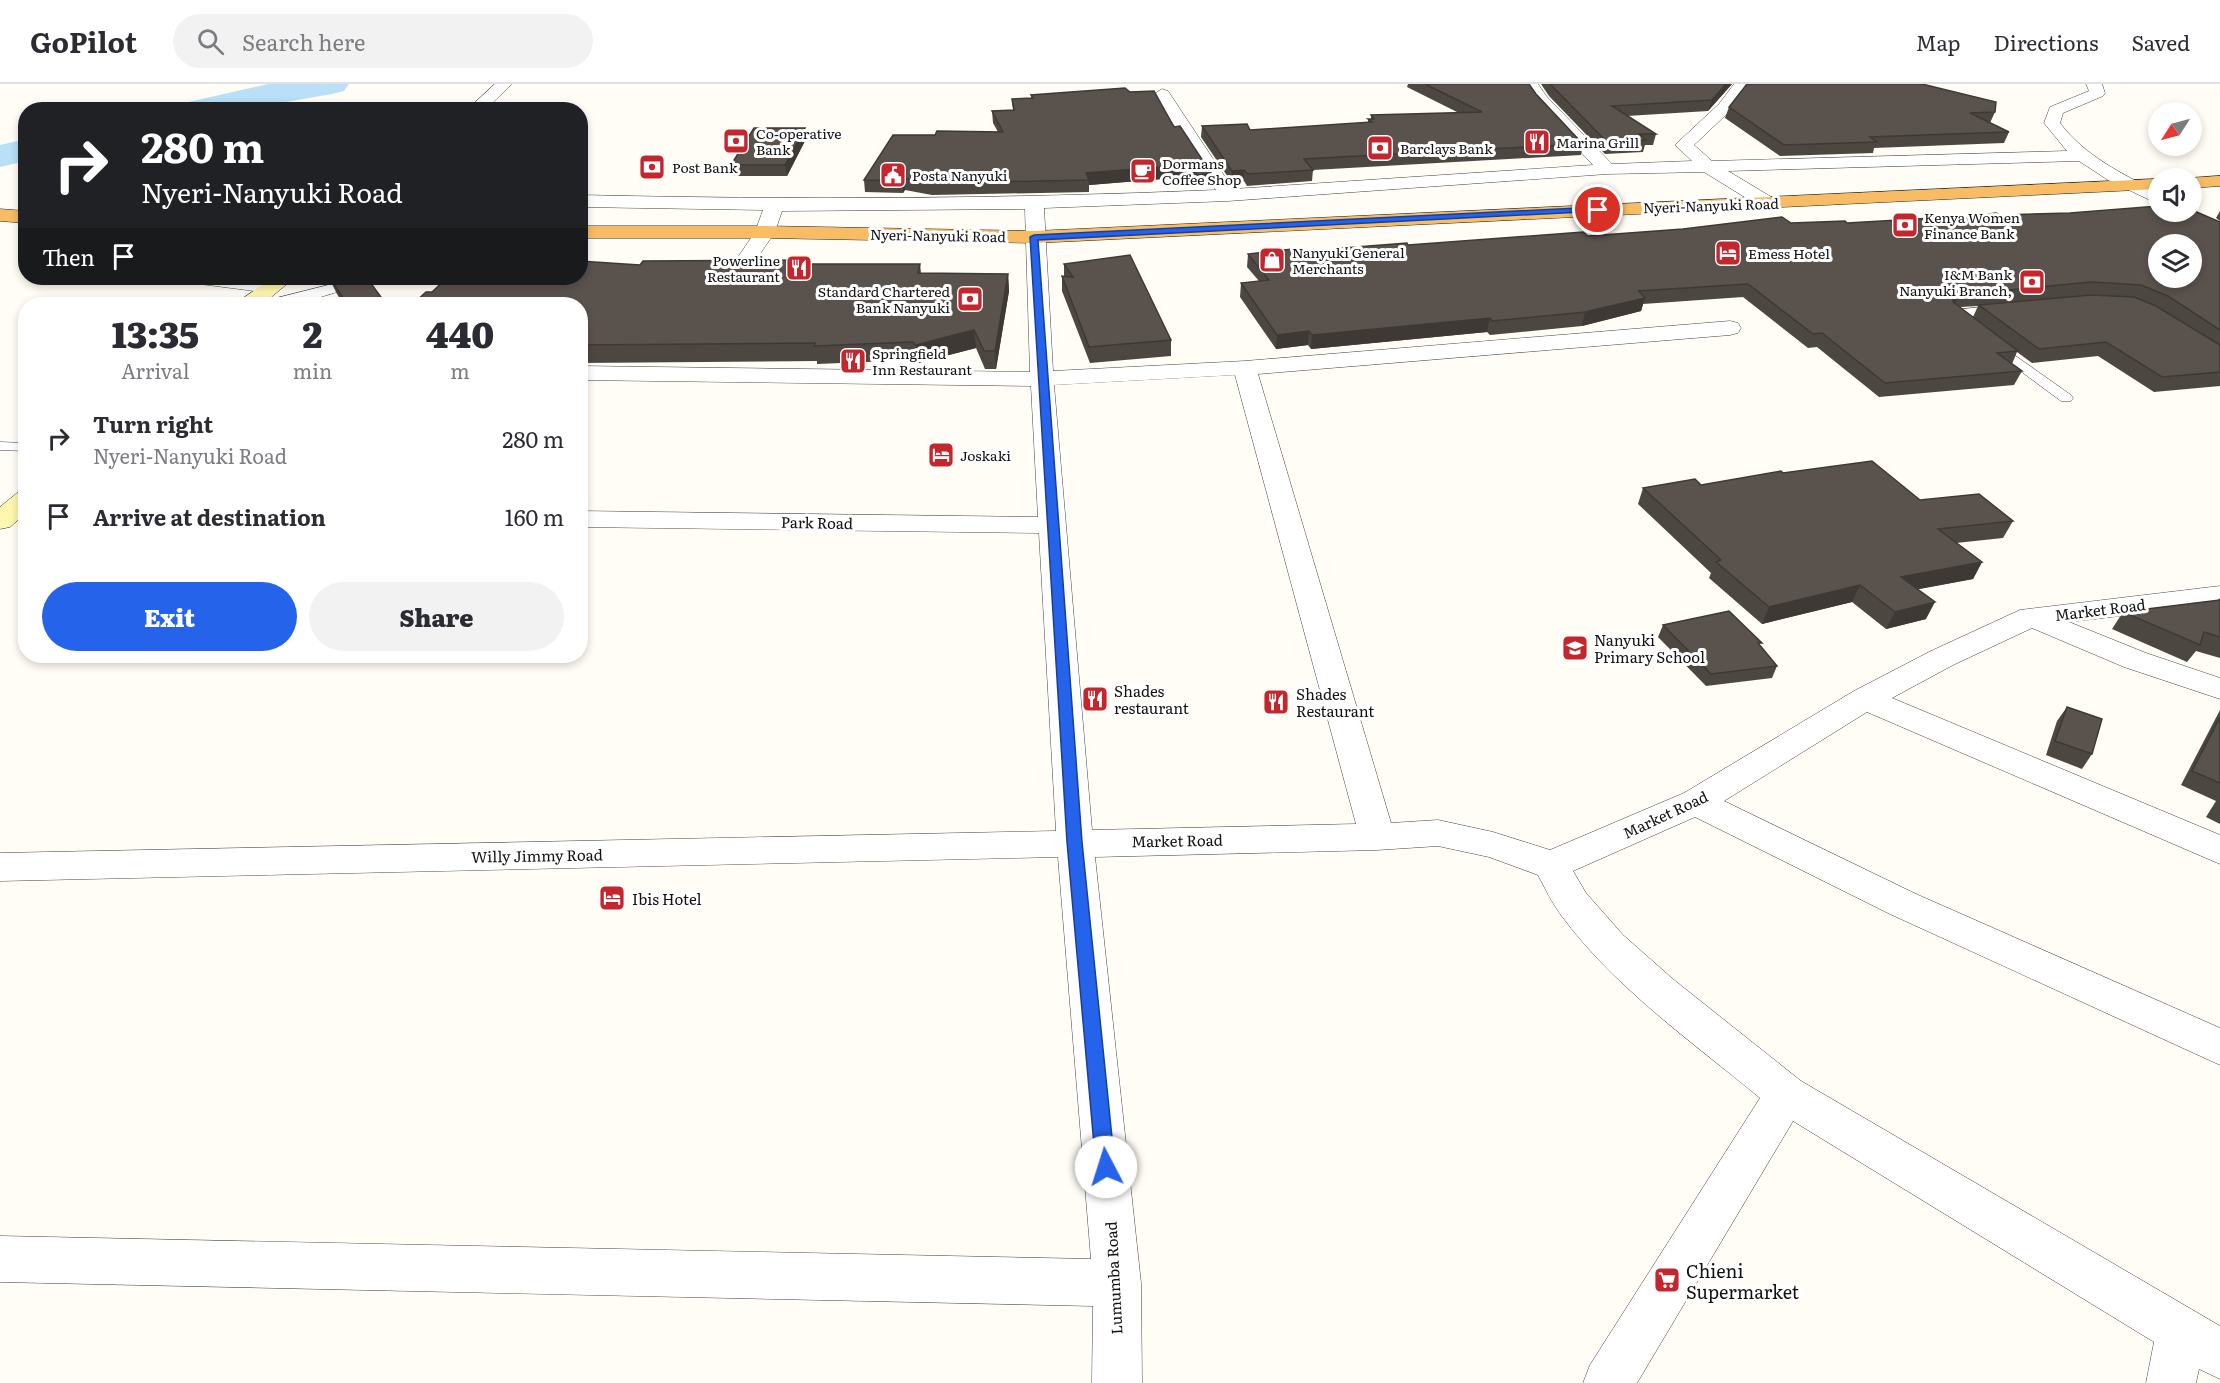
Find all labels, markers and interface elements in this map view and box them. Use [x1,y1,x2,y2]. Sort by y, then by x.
search box [173,14,593,68]
text: GoPilot [30,20,137,62]
icon: search [194,25,227,58]
text: Search here [242,25,365,58]
text: Map [1916,26,1961,57]
text: Directions [1994,26,2099,57]
text: Saved [2132,26,2190,57]
north arrow [2148,102,2202,156]
map controls [2148,102,2202,288]
text: 280 m [141,114,264,176]
place label: Co-operative Bank [756,123,842,159]
icon: right [42,126,120,204]
bank icon: Co-operative Bank [721,126,751,156]
restaurant icon: Marina Grill [1522,127,1552,157]
place label: Marina Grill [1556,132,1640,152]
bank icon: Barclays Bank [1365,133,1395,163]
place label: Barclays Bank [1400,138,1493,158]
bank icon: Post Bank [637,152,667,182]
place label: Dormans Coffee Shop [1162,153,1242,189]
cafe icon: Dormans Coffee Shop [1128,156,1158,186]
place label: Post Bank [672,157,738,177]
public building icon: Posta Nanyuki [878,160,908,190]
place label: Posta Nanyuki [912,165,1008,185]
button: sound [2148,168,2202,222]
text: Nyeri-Nanyuki Road [141,171,403,211]
pin [1572,184,1623,235]
icon: arrive [1581,193,1614,226]
street label: Nyeri-Nanyuki Road [1643,193,1780,217]
place label: Kenya Women Finance Bank [1924,207,2020,243]
bank icon: Kenya Women Finance Bank [1890,210,1920,240]
street label: Nyeri-Nanyuki Road [870,224,1006,246]
button: layers [2148,234,2202,288]
hotel icon: Emess Hotel [1713,238,1743,268]
text: Then [42,240,95,273]
icon: arrive [107,240,140,273]
place label: Nanyuki General Merchants [1292,242,1405,278]
place label: Emess Hotel [1748,243,1830,263]
shop icon: Nanyuki General Merchants [1257,245,1287,275]
place label: Powerline Restaurant [707,250,780,286]
restaurant icon: Powerline Restaurant [784,253,814,283]
place label: I&M Bank Nanyuki Branch, [1899,264,2012,300]
bank icon: I&M Bank Nanyuki Branch, [2017,267,2047,297]
place label: Standard Chartered Bank Nanyuki [818,281,950,317]
bank icon: Standard Chartered Bank Nanyuki [955,284,985,314]
text: 13:35 [112,306,199,359]
text: 2 [303,306,322,359]
text: 440 [426,306,494,359]
place label: Springfield Inn Restaurant [872,343,972,379]
restaurant icon: Springfield Inn Restaurant [838,346,868,376]
text: Arrival [121,355,190,385]
text: min [293,355,332,385]
text: m [450,355,470,385]
text: Turn right [93,407,213,440]
icon: right [42,422,75,455]
text: 280 m [502,422,564,455]
text: Nyeri-Nanyuki Road [93,440,287,470]
hotel icon: Joskaki [926,440,956,470]
place label: Joskaki [960,445,1011,465]
icon: arrive [42,500,75,533]
text: Arrive at destination [93,500,326,533]
text: 160 m [505,500,564,533]
street label: Park Road [781,510,853,534]
button: Exit [42,582,297,651]
button: Share [309,582,564,651]
street label: Market Road [2053,592,2147,626]
place label: Nanyuki Primary School [1594,628,1705,668]
school or university icon: Nanyuki Primary School [1560,633,1590,663]
place label: Shades restaurant [1114,679,1189,719]
place label: Shades Restaurant [1296,682,1374,722]
restaurant icon: Shades restaurant [1080,684,1110,714]
restaurant icon: Shades Restaurant [1261,687,1291,717]
street label: Market Road [1619,784,1711,844]
street label: Market Road [1131,828,1223,852]
street label: Willy Jimmy Road [471,842,603,868]
hotel icon: Ibis Hotel [597,883,627,913]
place label: Ibis Hotel [632,887,702,910]
position arrow [1074,1135,1138,1199]
street label: Lumumba Road [1099,1221,1127,1335]
place label: Chieni Supermarket [1686,1257,1800,1305]
supermarket icon: Chieni Supermarket [1652,1265,1682,1295]

